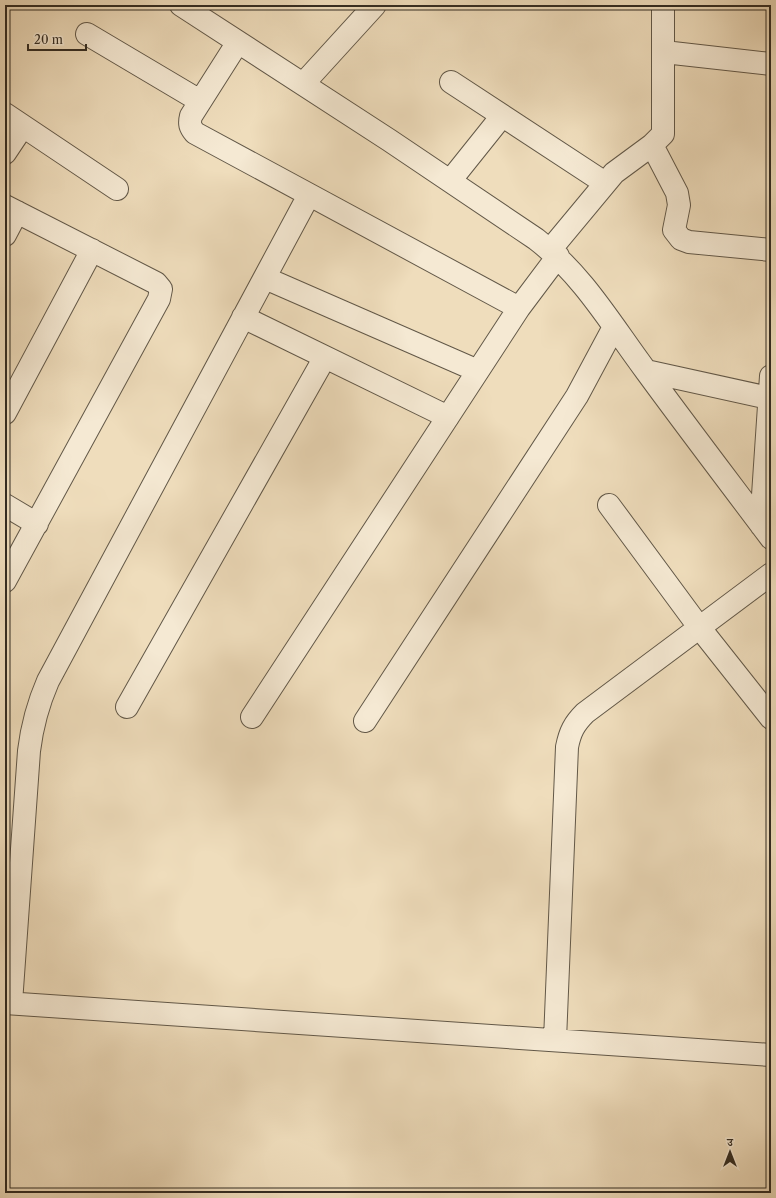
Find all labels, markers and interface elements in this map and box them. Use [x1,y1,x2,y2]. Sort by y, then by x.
scale bar [28,26,86,52]
text: 20 m [34,32,63,47]
north arrow [710,1132,750,1172]
text: उ [726,1135,734,1149]

